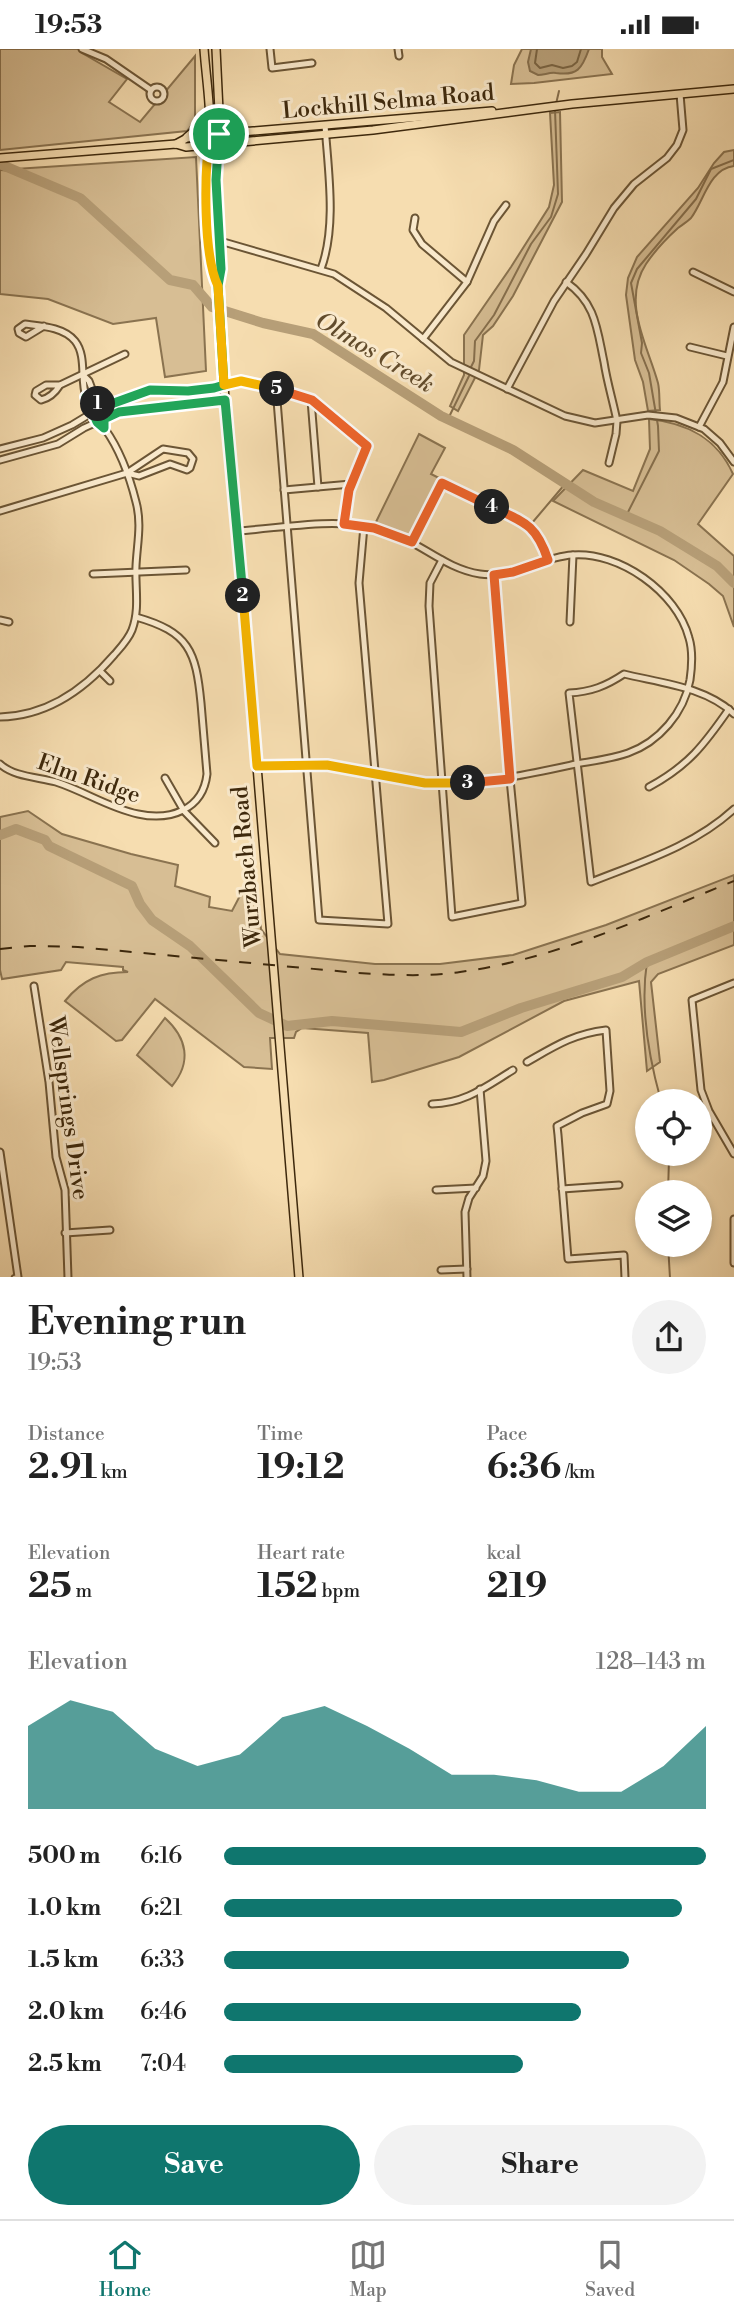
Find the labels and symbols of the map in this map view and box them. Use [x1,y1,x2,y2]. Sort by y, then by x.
street label: Lockhill Selma Road [281,79,495,125]
pin [189,104,249,164]
water label: Olmos Creek [310,306,439,400]
pin: 5 [260,371,294,407]
pin: 1 [80,387,116,421]
pin: 4 [475,489,510,525]
pin: 2 [226,579,260,613]
street label: Elm Ridge [33,748,144,810]
pin: 3 [450,765,486,801]
street label: Wurzbach Road [226,785,268,950]
street label: Wellsprings Drive [41,1014,95,1202]

